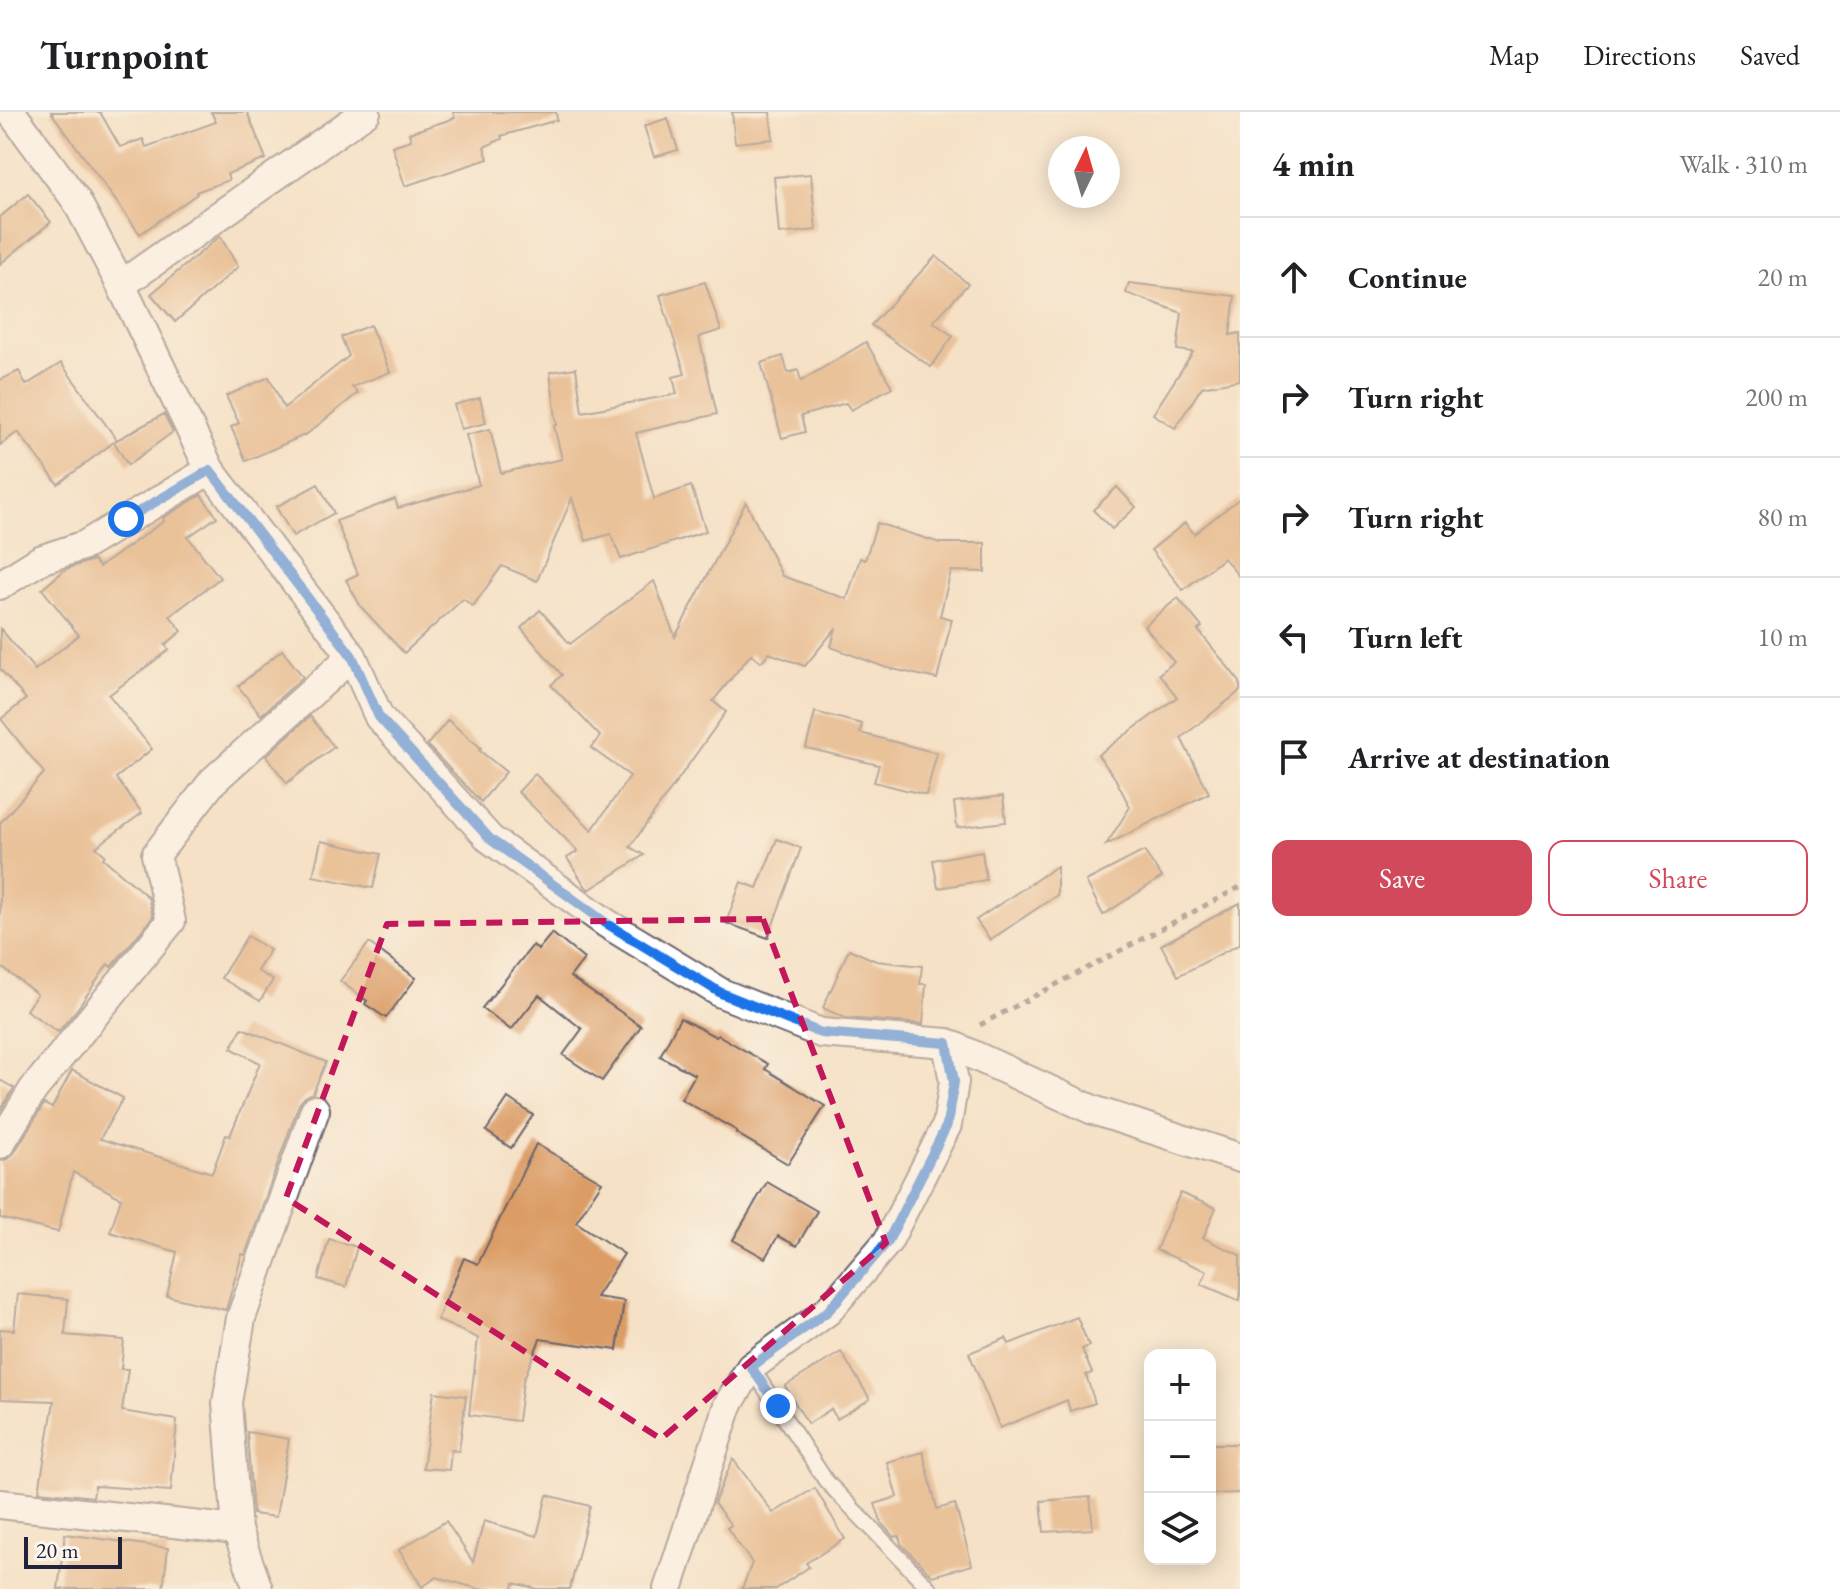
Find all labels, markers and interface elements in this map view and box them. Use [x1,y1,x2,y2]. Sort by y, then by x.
text: Turnpoint [40,31,208,80]
text: Map [1489,37,1539,73]
text: Directions [1583,37,1696,73]
text: Saved [1740,37,1800,73]
north arrow [1048,136,1120,208]
text: 4 min [1272,142,1355,186]
text: Walk · 310 m [1680,147,1808,181]
icon: ahead [1272,255,1316,299]
text: Continue [1348,258,1467,297]
text: 20 m [1758,260,1808,294]
icon: right [1272,375,1316,419]
text: Turn right [1348,378,1484,417]
text: 200 m [1745,380,1808,414]
icon: right [1272,495,1316,539]
text: Turn right [1348,498,1484,537]
text: 80 m [1758,500,1808,534]
route start [108,501,144,537]
icon: left [1272,615,1316,659]
text: Turn left [1348,618,1462,657]
text: 10 m [1758,620,1808,654]
icon: arrive [1272,735,1316,779]
text: Arrive at destination [1348,738,1610,777]
button: Save [1272,840,1532,916]
button: Share [1548,840,1808,916]
map controls [1144,1349,1216,1565]
button: + [1144,1349,1216,1421]
route end [760,1388,796,1424]
button: − [1144,1421,1216,1493]
button: layers [1144,1493,1216,1565]
scale bar [24,1533,122,1569]
text: 20 m [36,1536,79,1565]

